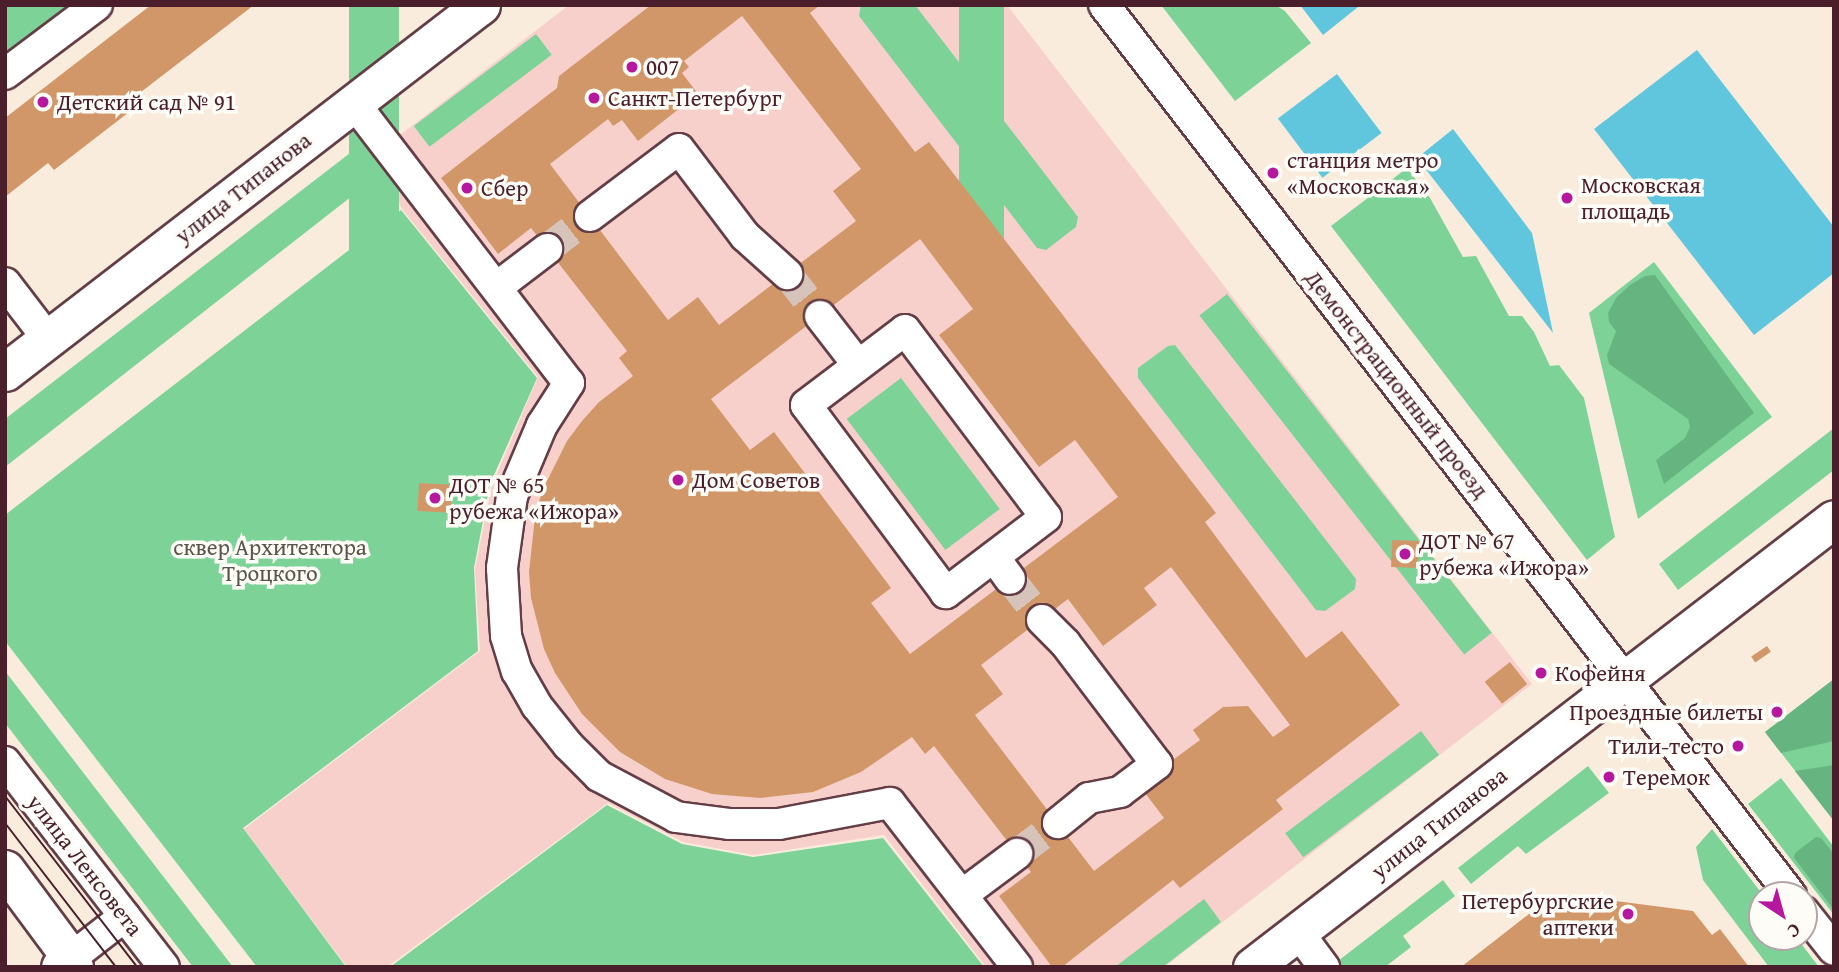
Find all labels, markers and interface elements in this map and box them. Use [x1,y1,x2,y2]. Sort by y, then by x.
place label: 007 [646,53,679,81]
marker: 007 [624,59,640,75]
place label: Санкт-Петербург [608,84,781,112]
place label: Детский сад № 91 [57,88,236,116]
marker: Санкт-Петербург [586,90,602,106]
marker: Детский сад № 91 [35,94,51,110]
street label: улица Типанова [170,126,316,250]
place label: станция метро «Московская» [1287,146,1439,200]
marker: станция метро «Московская» [1265,165,1281,181]
place label: Московская площадь [1581,171,1701,225]
place label: Сбер [481,174,528,202]
marker: Сбер [459,180,475,196]
marker: Московская площадь [1559,190,1575,206]
street label: Демонстрационный проезд [1299,264,1495,504]
place label: Дом Советов [692,466,820,494]
place label: ДОТ № 65 рубежа «Ижора» [449,471,619,525]
marker: Дом Советов [670,472,686,488]
marker: ДОТ № 65 рубежа «Ижора» [427,490,443,506]
place label: ДОТ № 67 рубежа «Ижора» [1419,527,1589,581]
park label: сквер Архитектора Троцкого [173,533,367,587]
marker: ДОТ № 67 рубежа «Ижора» [1397,546,1413,562]
place label: Кофейня [1555,659,1646,687]
marker: Кофейня [1533,665,1549,681]
place label: Проездные билеты [1569,698,1763,726]
marker: Проездные билеты [1769,704,1785,720]
place label: Тили-тесто [1608,732,1724,760]
marker: Тили-тесто [1730,738,1746,754]
street label: улица Типанова [1366,761,1512,885]
place label: Теремок [1623,763,1710,791]
marker: Теремок [1601,769,1617,785]
street label: улица Ленсовета [21,789,149,941]
north arrow [1748,881,1818,951]
place label: Петербургские аптеки [1462,887,1614,941]
marker: Петербургские аптеки [1620,906,1636,922]
text: С [1782,917,1807,946]

